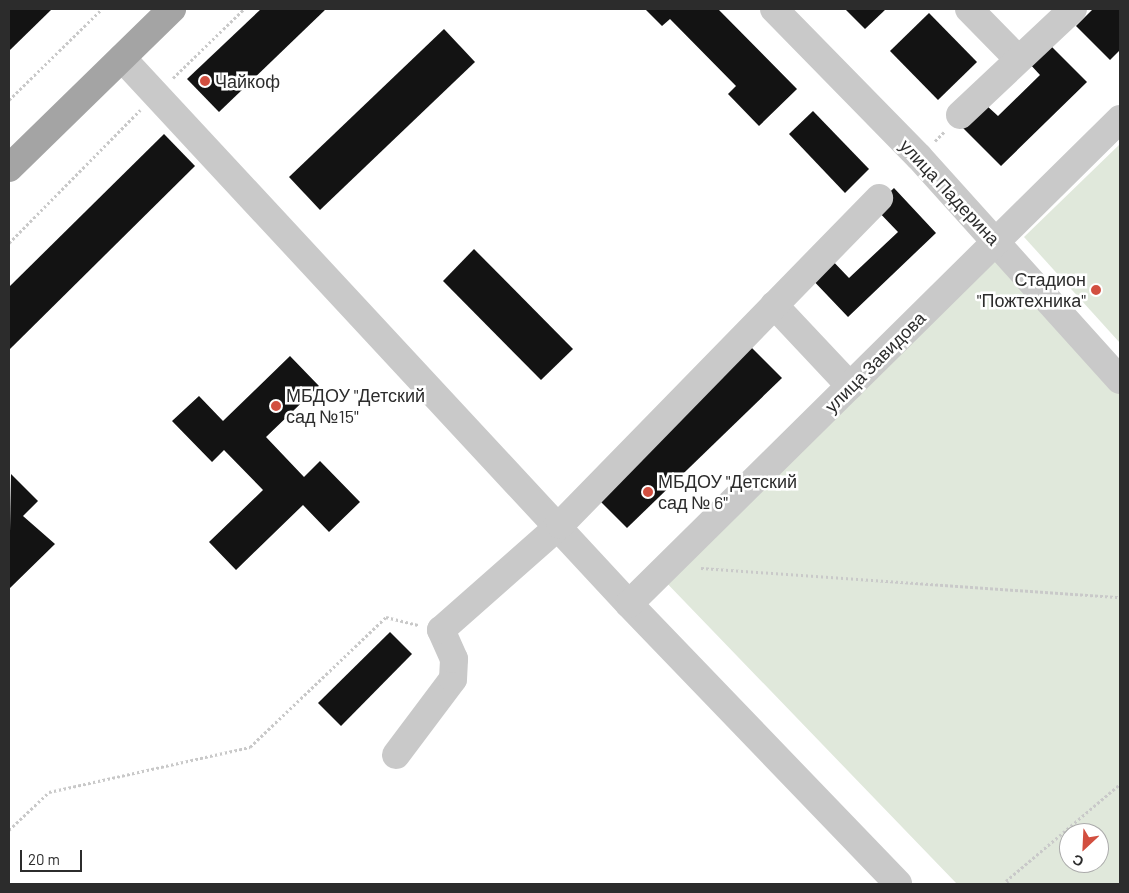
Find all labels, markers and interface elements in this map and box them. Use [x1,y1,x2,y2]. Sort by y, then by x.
place label: Чайкоф [215,70,280,92]
marker: Чайкоф [199,75,211,87]
street label: улица Падерина [896,135,1004,249]
place label: Стадион "Пожтехника" [977,269,1086,312]
marker: Стадион "Пожтехника" [1090,284,1102,296]
street label: улица Завидова [820,307,930,417]
place label: МБДОУ "Детский сад №15" [286,385,425,428]
marker: МБДОУ "Детский сад №15" [270,400,282,412]
place label: МБДОУ "Детский сад № 6" [658,471,797,514]
marker: МБДОУ "Детский сад № 6" [642,486,654,498]
north arrow [1059,823,1109,873]
scale bar [22,840,85,872]
text: 20 m [28,850,60,868]
text: С [1070,851,1086,871]

